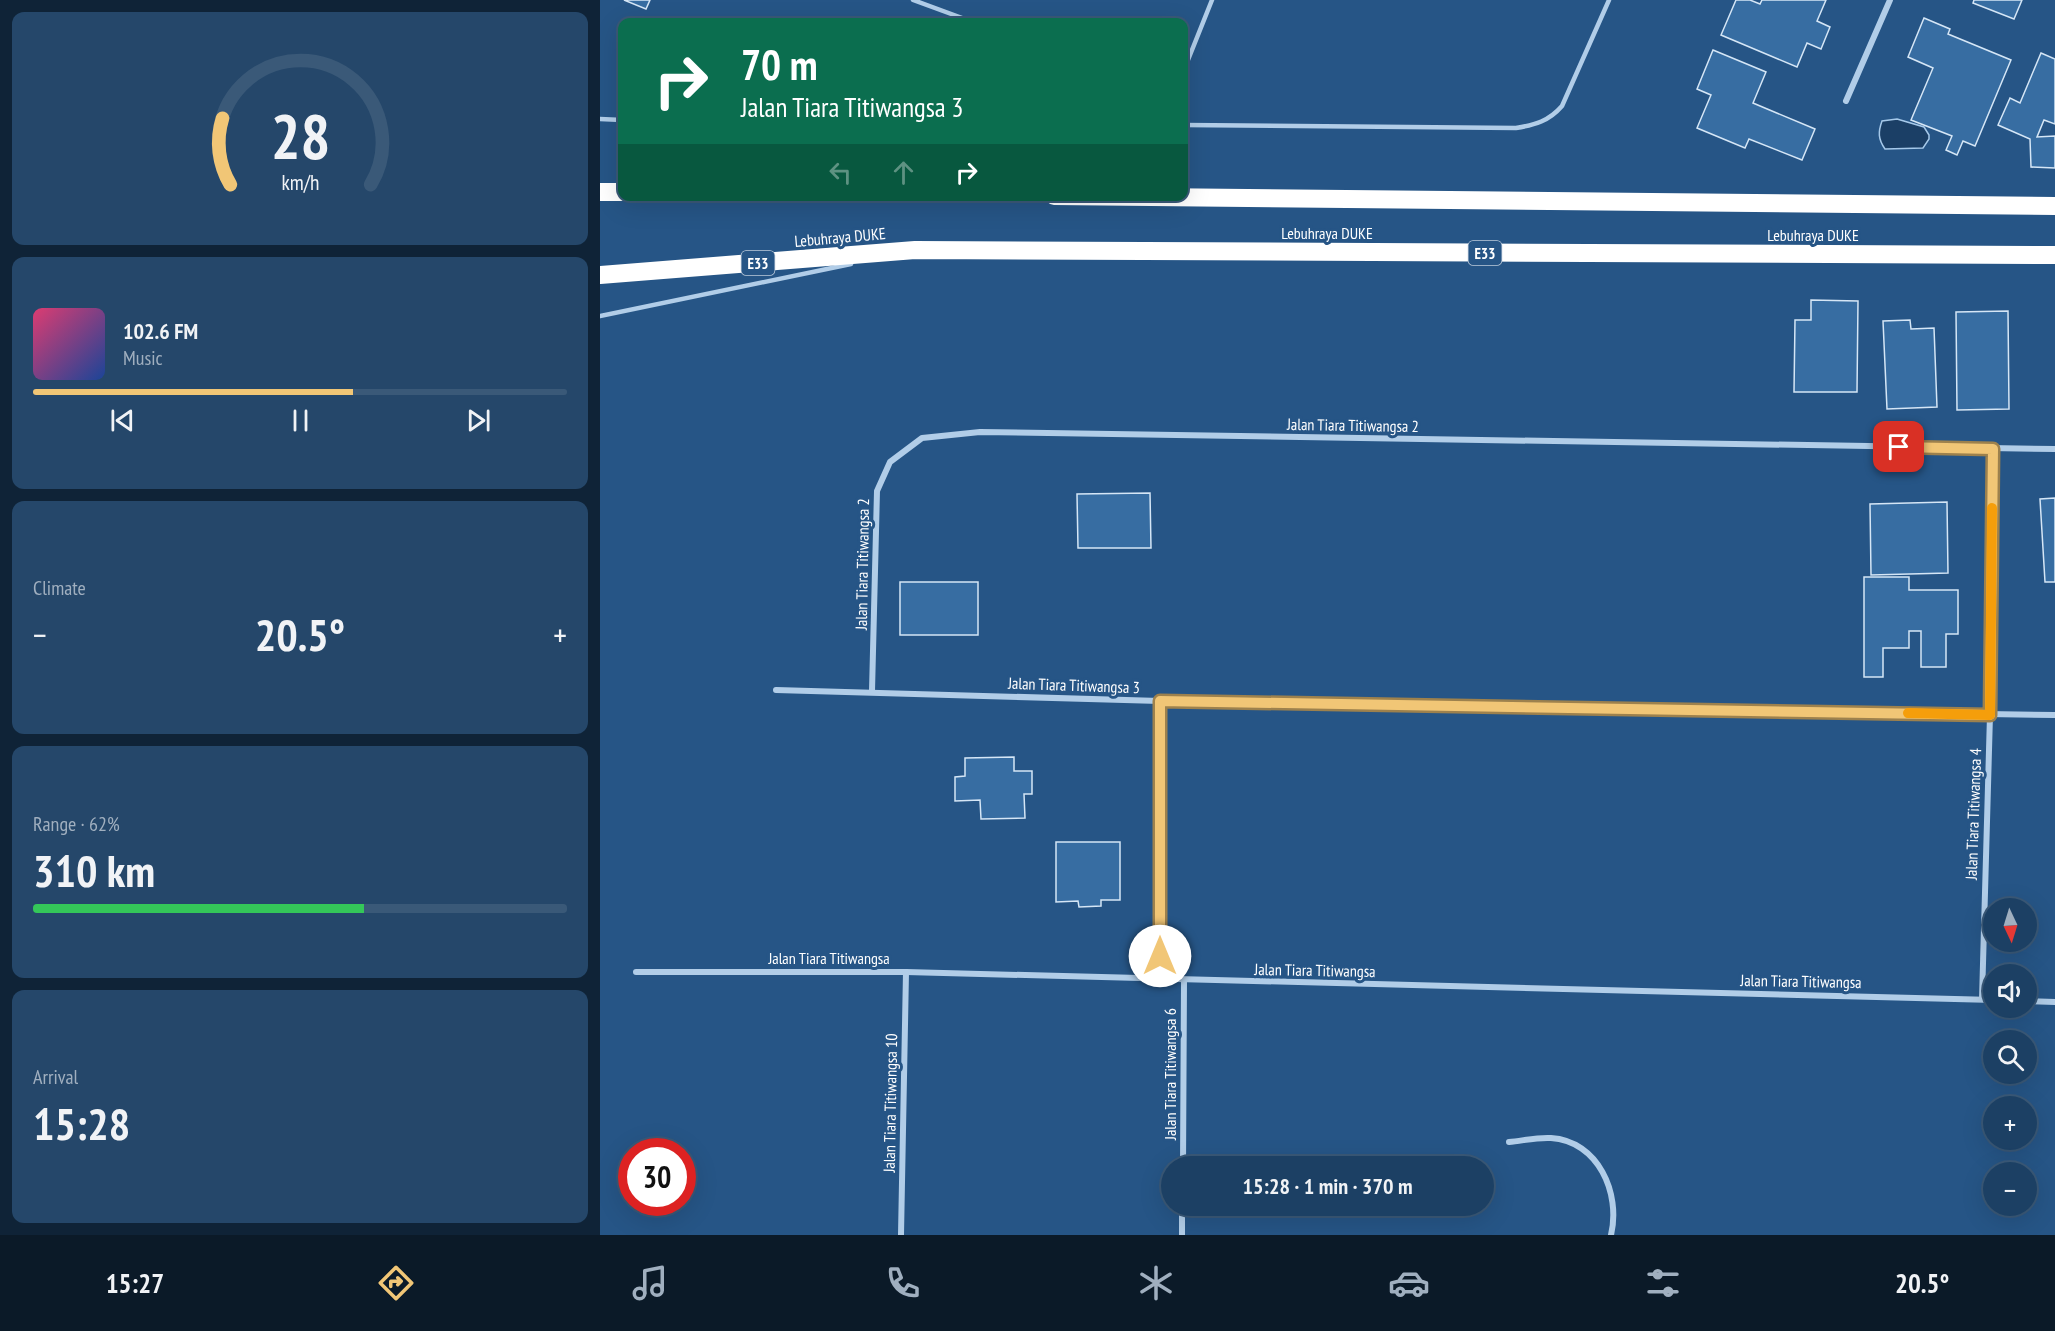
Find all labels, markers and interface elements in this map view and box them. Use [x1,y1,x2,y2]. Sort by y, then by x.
text: 70 m [741,37,818,92]
icon: right [642,42,720,120]
text: Jalan Tiara Titiwangsa 3 [741,90,963,124]
text: 28 [270,95,330,176]
icon: left [824,156,857,189]
icon: ahead [887,156,920,189]
icon: right [950,156,983,189]
text: km/h [281,169,319,197]
street label: Lebuhraya DUKE [794,223,887,251]
street label: Lebuhraya DUKE [1281,223,1373,243]
street label: Lebuhraya DUKE [1767,225,1859,245]
road number: E33 [1468,241,1502,265]
road number: E33 [742,251,774,275]
text: 102.6 FM [123,317,198,345]
text: Music [123,345,163,371]
icon: previous [106,404,139,437]
icon: pause [284,404,317,437]
icon: next [462,404,495,437]
street label: Jalan Tiara Titiwangsa 2 [1286,414,1419,436]
pin [1873,421,1924,472]
icon: arrive [1882,430,1915,463]
street label: Jalan Tiara Titiwangsa 2 [851,498,873,631]
text: Climate [33,575,86,601]
text: 20.5° [255,605,345,663]
text: − [33,613,47,656]
text: + [553,613,567,656]
street label: Jalan Tiara Titiwangsa 3 [1007,673,1140,697]
street label: Jalan Tiara Titiwangsa 4 [1961,748,1985,881]
text: Range · 62% [33,811,120,837]
text: 310 km [33,841,155,899]
north arrow [1983,898,2037,952]
map controls [1983,898,2037,1216]
position arrow [1128,924,1192,988]
street label: Jalan Tiara Titiwangsa [767,948,890,968]
street label: Jalan Tiara Titiwangsa [1253,959,1376,981]
button: sound [1983,964,2037,1018]
street label: Jalan Tiara Titiwangsa [1739,970,1862,992]
street label: Jalan Tiara Titiwangsa 6 [1160,1008,1180,1141]
button: search [1983,1030,2037,1084]
street label: Jalan Tiara Titiwangsa 10 [879,1033,901,1174]
text: Arrival [33,1064,78,1090]
text: 15:28 [33,1094,130,1152]
button: + [1983,1096,2037,1150]
speed limit sign: 30 [618,1138,696,1216]
button: − [1983,1162,2037,1216]
text: 15:28 · 1 min · 370 m [1242,1172,1413,1200]
icon: directions [375,1262,417,1304]
icon: music [629,1262,671,1304]
icon: phone [882,1262,924,1304]
icon: climate [1135,1262,1177,1304]
icon: car [1388,1262,1430,1304]
icon: filters [1642,1262,1684,1304]
text: 15:27 [106,1266,164,1300]
text: 20.5° [1895,1266,1949,1300]

